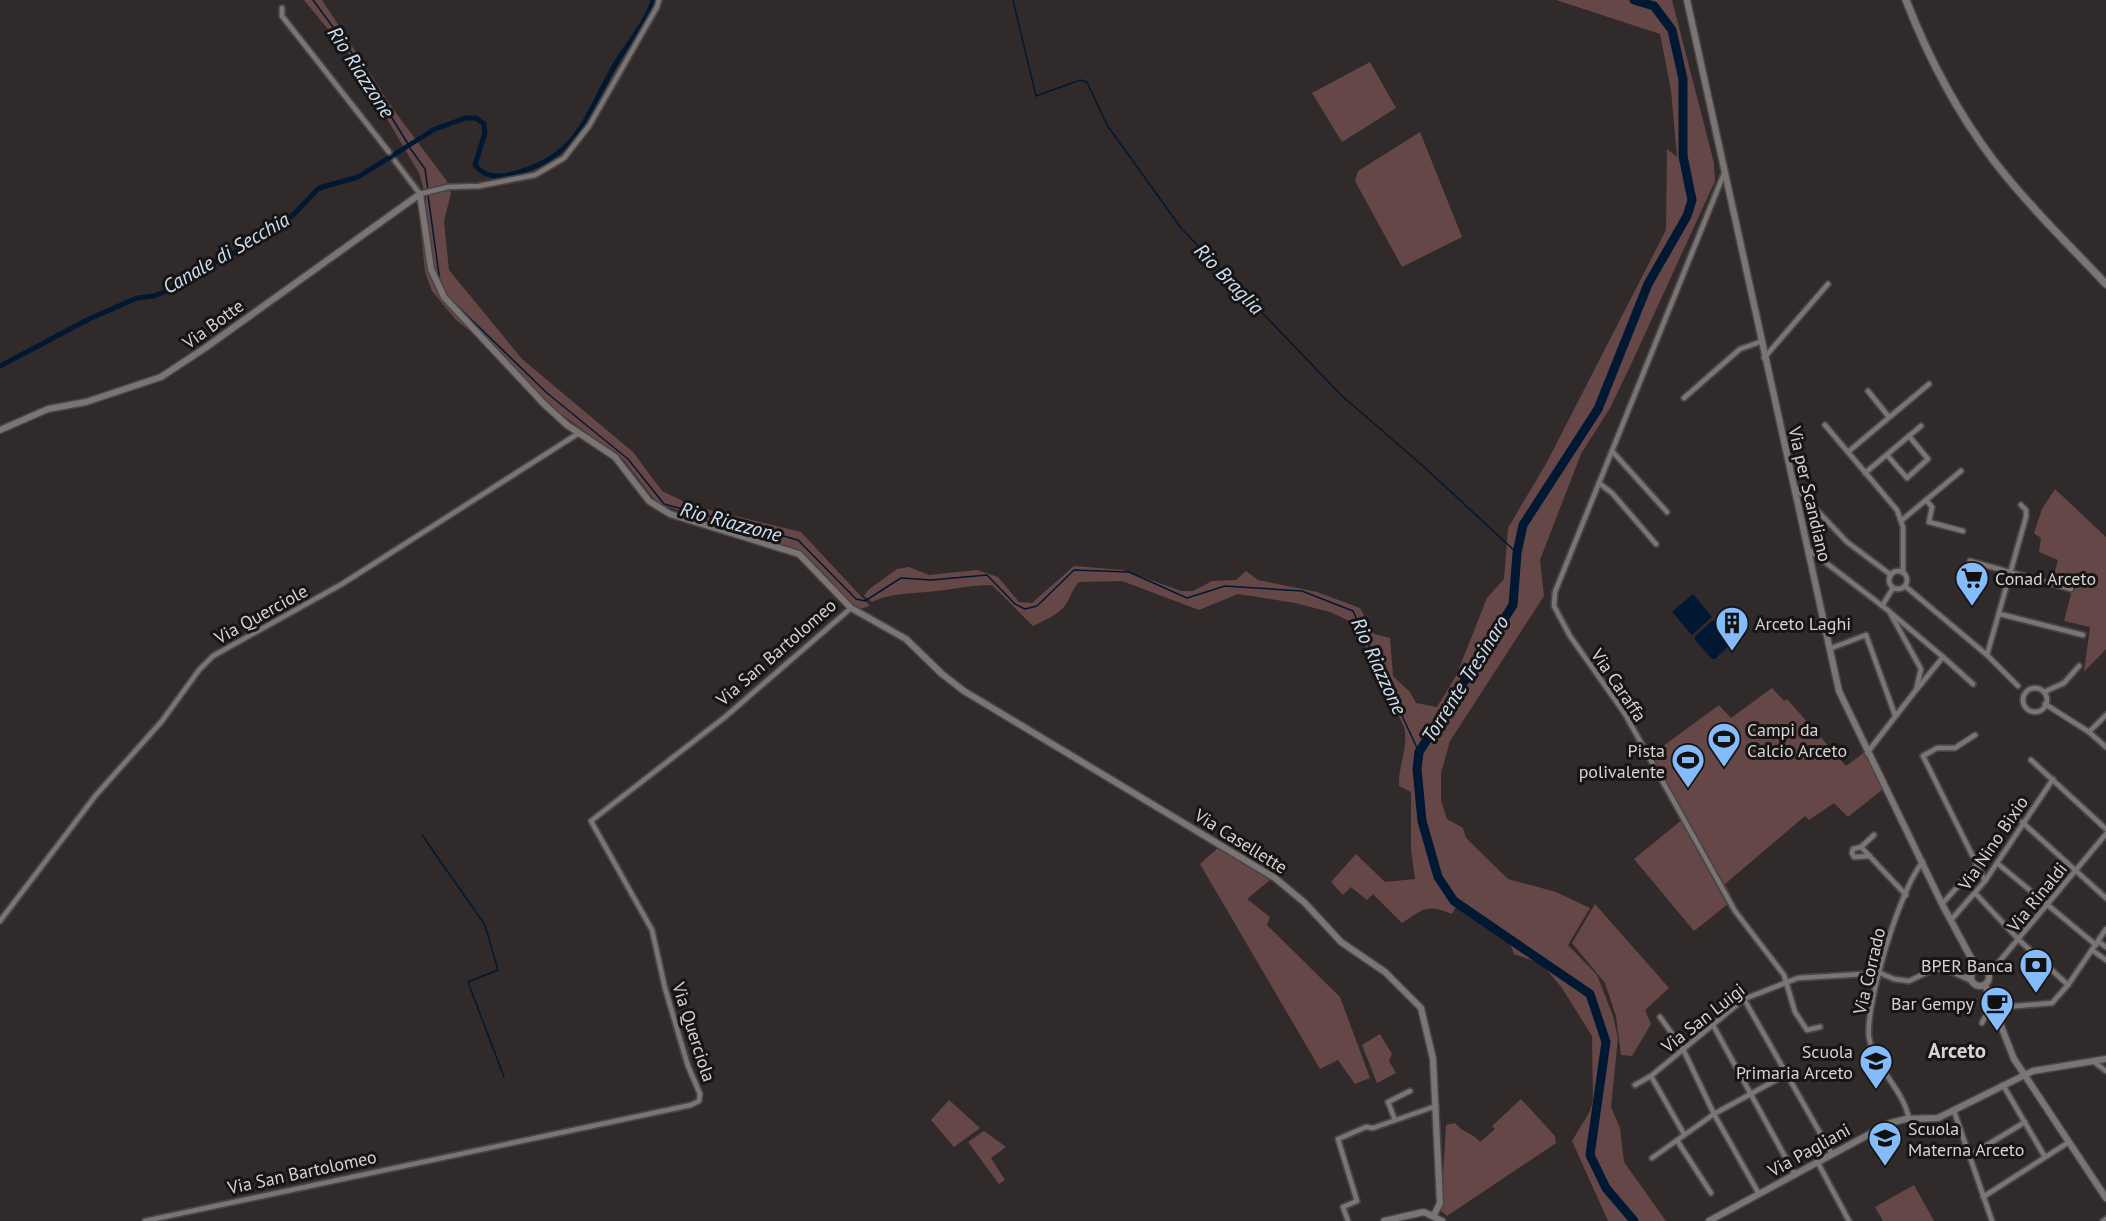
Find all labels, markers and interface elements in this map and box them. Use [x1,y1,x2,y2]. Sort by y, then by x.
water label: Rio Riazzone [322,21,401,123]
water label: Canale di Secchia [158,206,294,300]
water label: Rio Braglia [1189,238,1270,320]
street label: Via Botte [177,294,248,354]
street label: Via per Scandiano [1783,423,1837,564]
water label: Rio Riazzone [677,496,785,548]
supermarket icon: Conad Arceto [1954,560,1990,607]
place label: Conad Arceto [1995,567,2096,590]
street label: Via Querciole [209,579,312,650]
street label: Via San Bartolomeo [710,594,841,711]
building icon: Arceto Laghi [1714,605,1750,652]
water label: Torrente Tresinaro [1415,610,1515,748]
place label: Arceto Laghi [1755,612,1851,635]
water label: Rio Riazzone [1345,613,1413,719]
street label: Via Caraffa [1586,643,1652,726]
place label: Campi da Calcio Arceto [1747,718,1847,762]
sports icon: Campi da Calcio Arceto [1706,721,1742,768]
place label: Pista polivalente [1579,739,1665,783]
sports icon: Pista polivalente [1670,742,1706,789]
street label: Via Nino Bixio [1952,791,2033,895]
street label: Via Casellette [1189,803,1292,879]
street label: Via Rinaldi [2001,858,2072,937]
street label: Via Corrado [1848,925,1890,1018]
bank icon: BPER Banca [2018,947,2054,994]
place label: BPER Banca [1921,954,2013,977]
street label: Via San Luigi [1656,978,1749,1058]
street label: Via Querciola [667,979,721,1084]
cafe icon: Bar Gempy [1979,985,2015,1032]
place label: Bar Gempy [1891,992,1975,1015]
district label: Arceto [1928,1037,1986,1064]
place label: Scuola Primaria Arceto [1736,1040,1853,1084]
school or university icon: Scuola Primaria Arceto [1858,1043,1894,1090]
place label: Scuola Materna Arceto [1908,1117,2024,1161]
street label: Via Pagliani [1763,1118,1854,1182]
school or university icon: Scuola Materna Arceto [1867,1120,1903,1167]
street label: Via San Bartolomeo [224,1145,379,1199]

